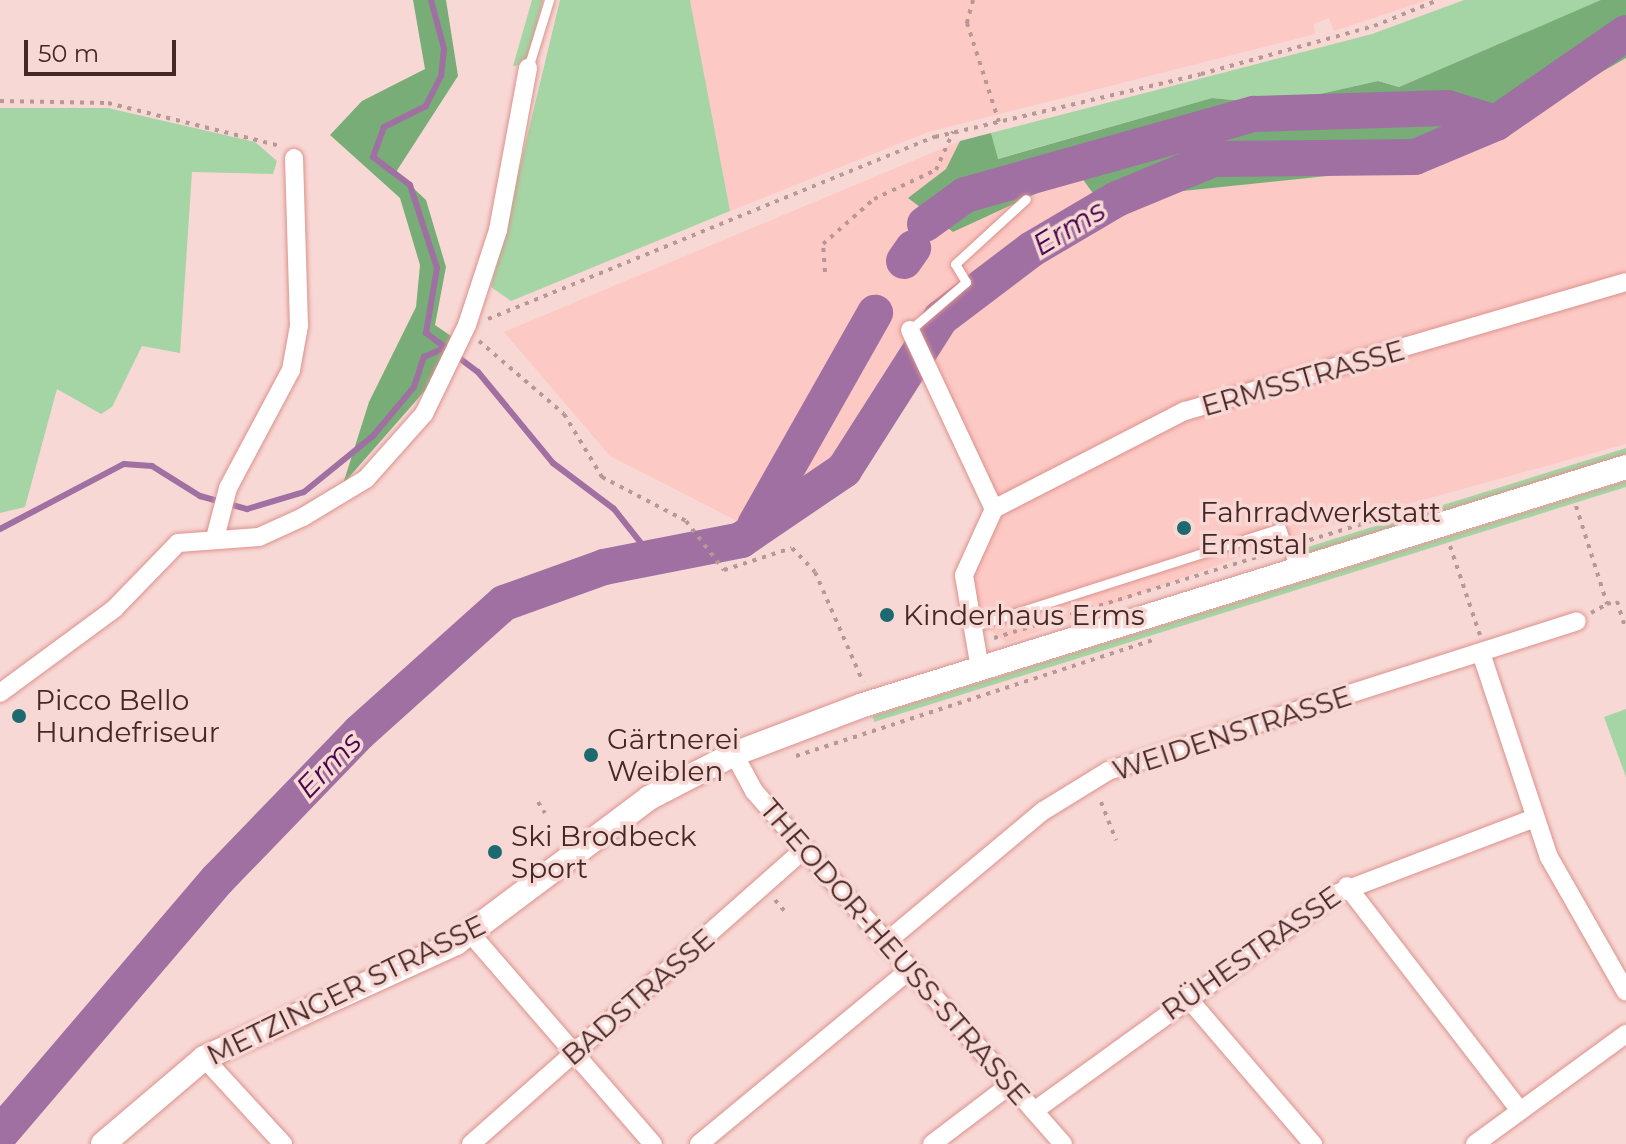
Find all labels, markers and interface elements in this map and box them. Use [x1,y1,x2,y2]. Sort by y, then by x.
scale bar [28,24,180,74]
text: 50 m [38,39,99,68]
water label: Erms [1026,192,1112,264]
street label: ERMSSTRASSE [1198,333,1408,423]
place label: Fahrradwerkstatt Ermstal [1200,495,1441,561]
marker: Fahrradwerkstatt Ermstal [1175,519,1193,537]
place label: Kinderhaus Erms [903,598,1145,632]
marker: Kinderhaus Erms [878,606,896,624]
street label: WEIDENSTRASSE [1108,679,1356,787]
place label: Picco Bello Hundefriseur [35,683,220,749]
marker: Picco Bello Hundefriseur [10,707,28,725]
place label: Gärtnerei Weiblen [607,722,739,788]
water label: Erms [289,724,369,806]
marker: Gärtnerei Weiblen [582,746,600,764]
street label: THEODOR-HEUSS-STRASSE [753,792,1037,1112]
place label: Ski Brodbeck Sport [511,819,697,885]
marker: Ski Brodbeck Sport [486,843,504,861]
street label: RÜHESTRASSE [1155,879,1347,1027]
street label: METZINGER STRASSE [201,908,491,1072]
street label: BADSTRASSE [555,922,721,1072]

